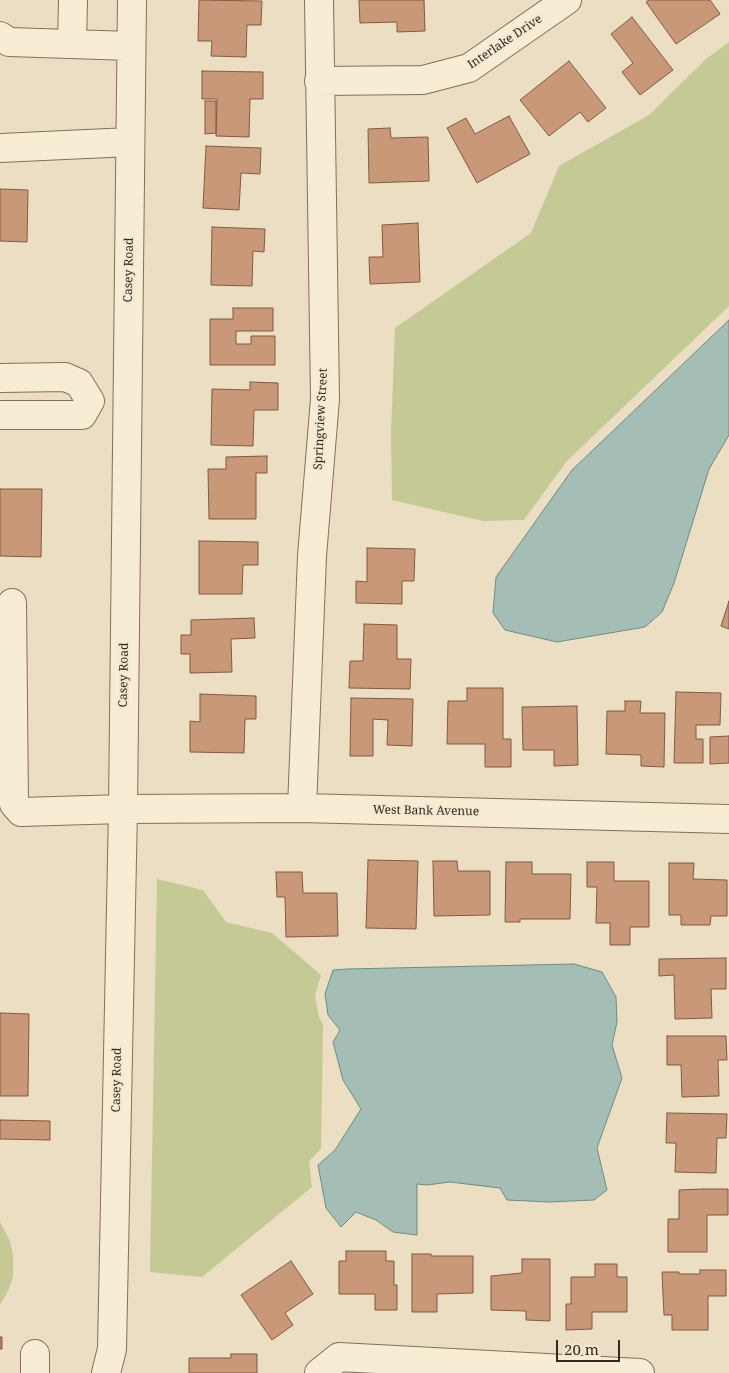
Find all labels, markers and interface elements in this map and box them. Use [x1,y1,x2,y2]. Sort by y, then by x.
street label: Interlake Drive [465,12,545,72]
street label: Casey Road [121,237,137,303]
street label: Springview Street [311,368,331,470]
street label: Casey Road [116,642,132,708]
street label: West Bank Avenue [373,803,479,819]
street label: Casey Road [109,1047,125,1113]
scale bar [559,1330,623,1362]
text: 20 m [564,1339,599,1359]

